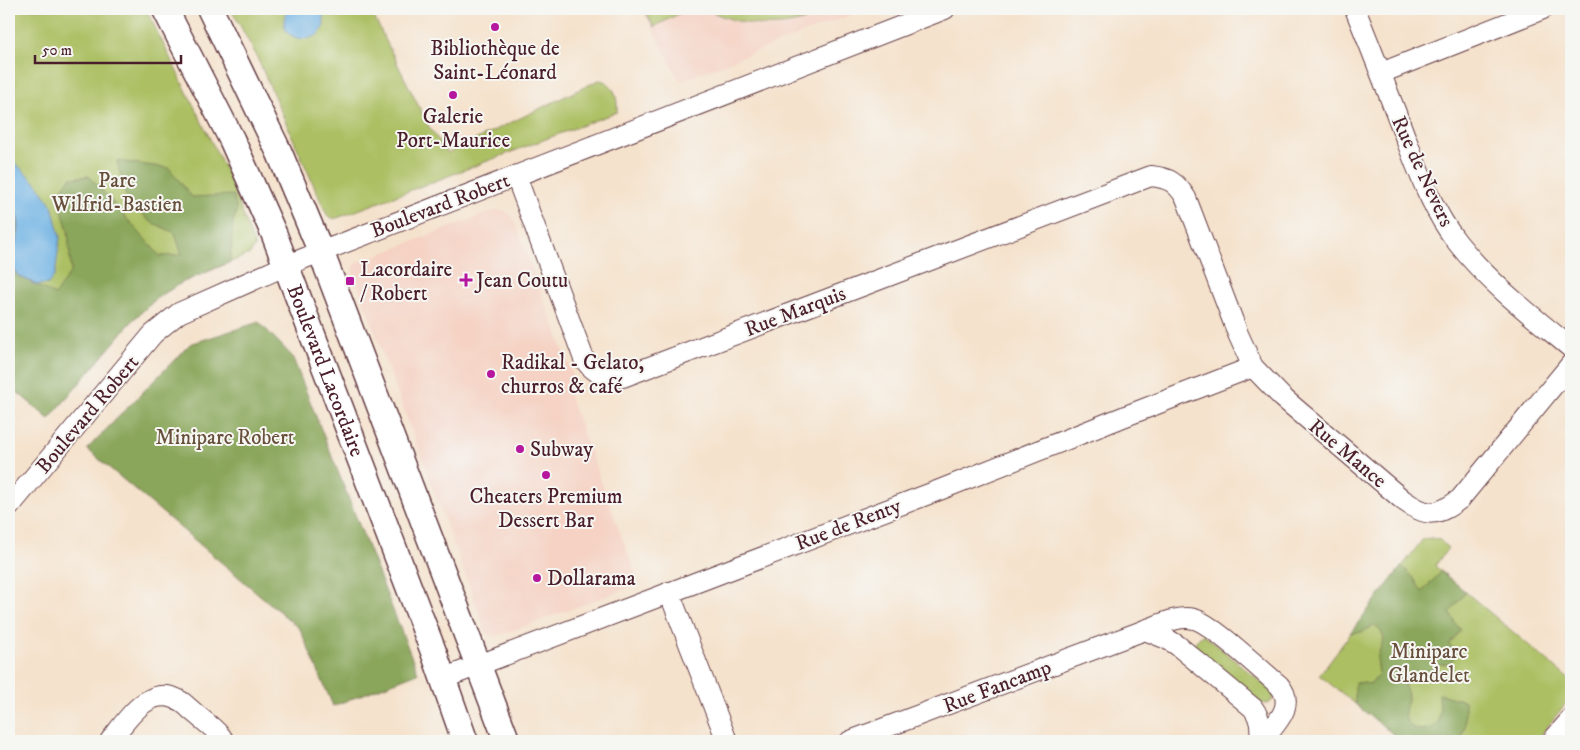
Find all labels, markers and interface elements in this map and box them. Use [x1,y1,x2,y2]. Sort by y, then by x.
marker: Bibliothèque de Saint-Léonard [489,21,501,33]
scale bar [35,32,181,64]
place label: Bibliothèque de Saint-Léonard [430,36,560,86]
text: 50 m [42,41,72,60]
marker: Galerie Port-Maurice [447,89,459,101]
place label: Galerie Port-Maurice [396,104,510,154]
street label: Rue de Nevers [1385,112,1459,231]
street label: Boulevard Robert [367,167,514,244]
park label: Parc Wilfrid-Bastien [51,168,182,218]
place label: Lacordaire / Robert [360,257,453,307]
place label: Jean Coutu [474,268,568,294]
marker: Jean Coutu [460,274,472,286]
marker: Lacordaire / Robert [344,275,356,287]
street label: Boulevard Lacordaire [281,281,370,461]
street label: Rue Marquis [741,281,850,343]
street label: Boulevard Robert [31,350,145,479]
place label: Radikal - Gelato, churros & café [501,350,644,400]
marker: Radikal - Gelato, churros & café [485,368,497,380]
street label: Rue Mance [1303,414,1392,494]
park label: Miniparc Robert [156,425,295,451]
place label: Subway [530,437,594,463]
marker: Subway [514,443,526,455]
marker: Cheaters Premium Dessert Bar [540,469,552,481]
place label: Cheaters Premium Dessert Bar [469,484,623,534]
street label: Rue de Renty [792,493,906,557]
place label: Dollarama [547,566,636,592]
marker: Dollarama [531,572,543,584]
park label: Miniparc Glandelet [1388,639,1470,689]
street label: Rue Fancamp [940,654,1055,719]

